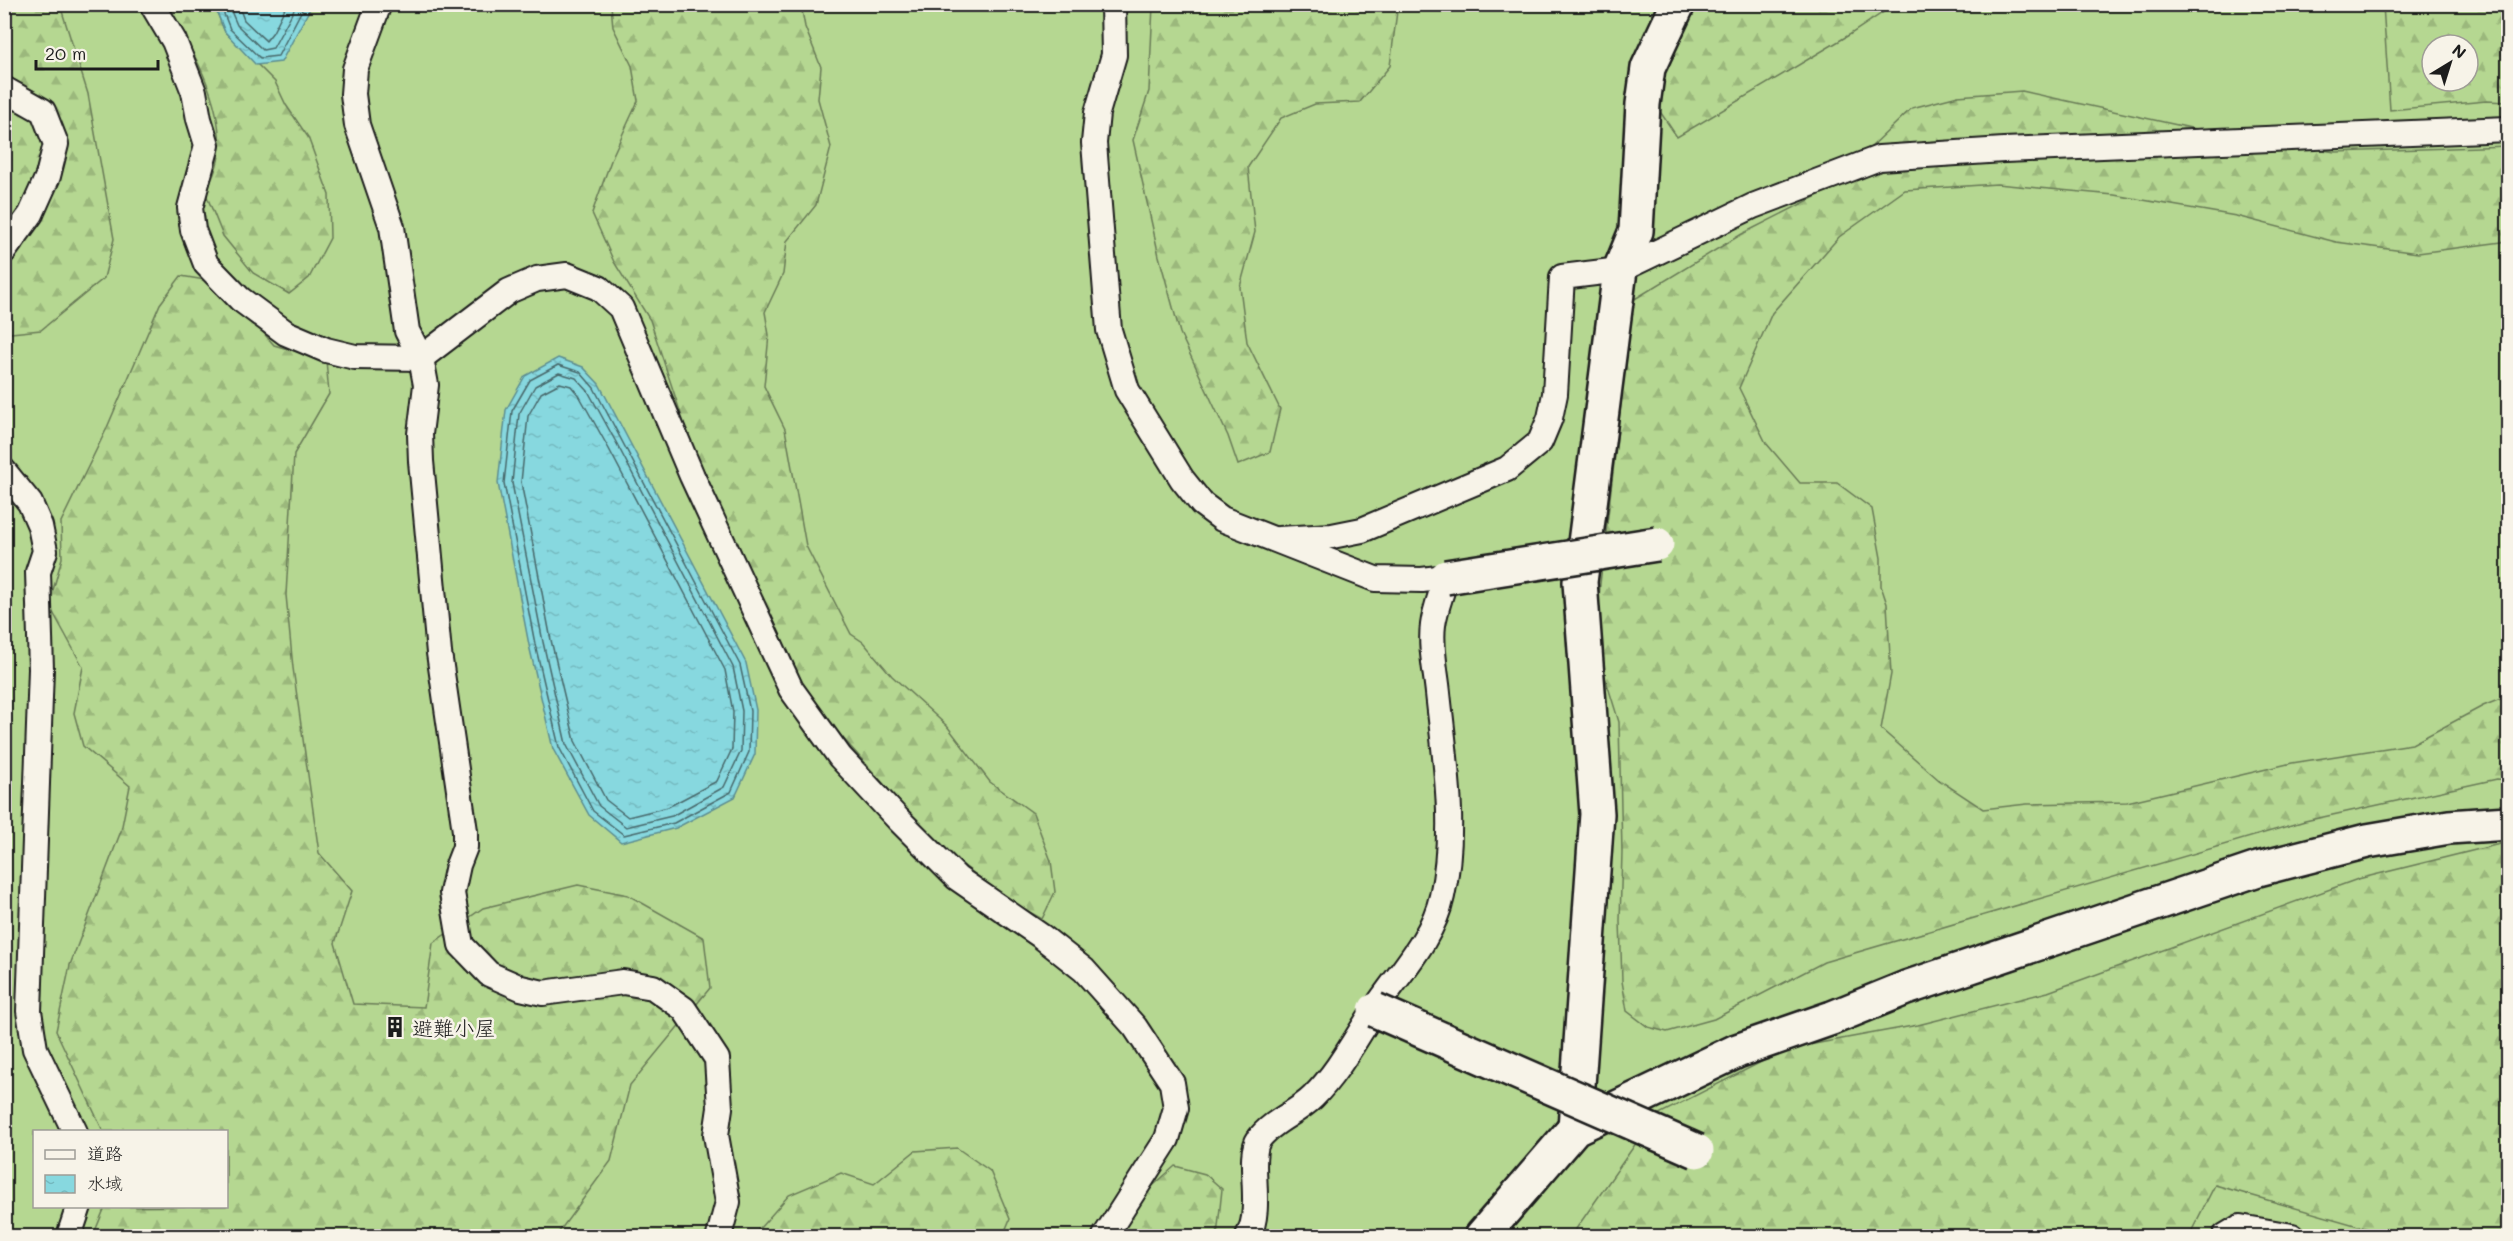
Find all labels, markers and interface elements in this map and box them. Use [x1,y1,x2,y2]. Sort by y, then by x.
scale bar [36,33,158,71]
north arrow [2420,33,2480,93]
text: N [2448,39,2471,63]
text: 20 m [45,41,86,65]
place label: 避難小屋 [412,1014,496,1041]
building icon: 避難小屋 [383,1015,407,1039]
legend [33,1130,228,1208]
text: 道路 [87,1141,123,1165]
text: 水域 [87,1171,123,1195]

